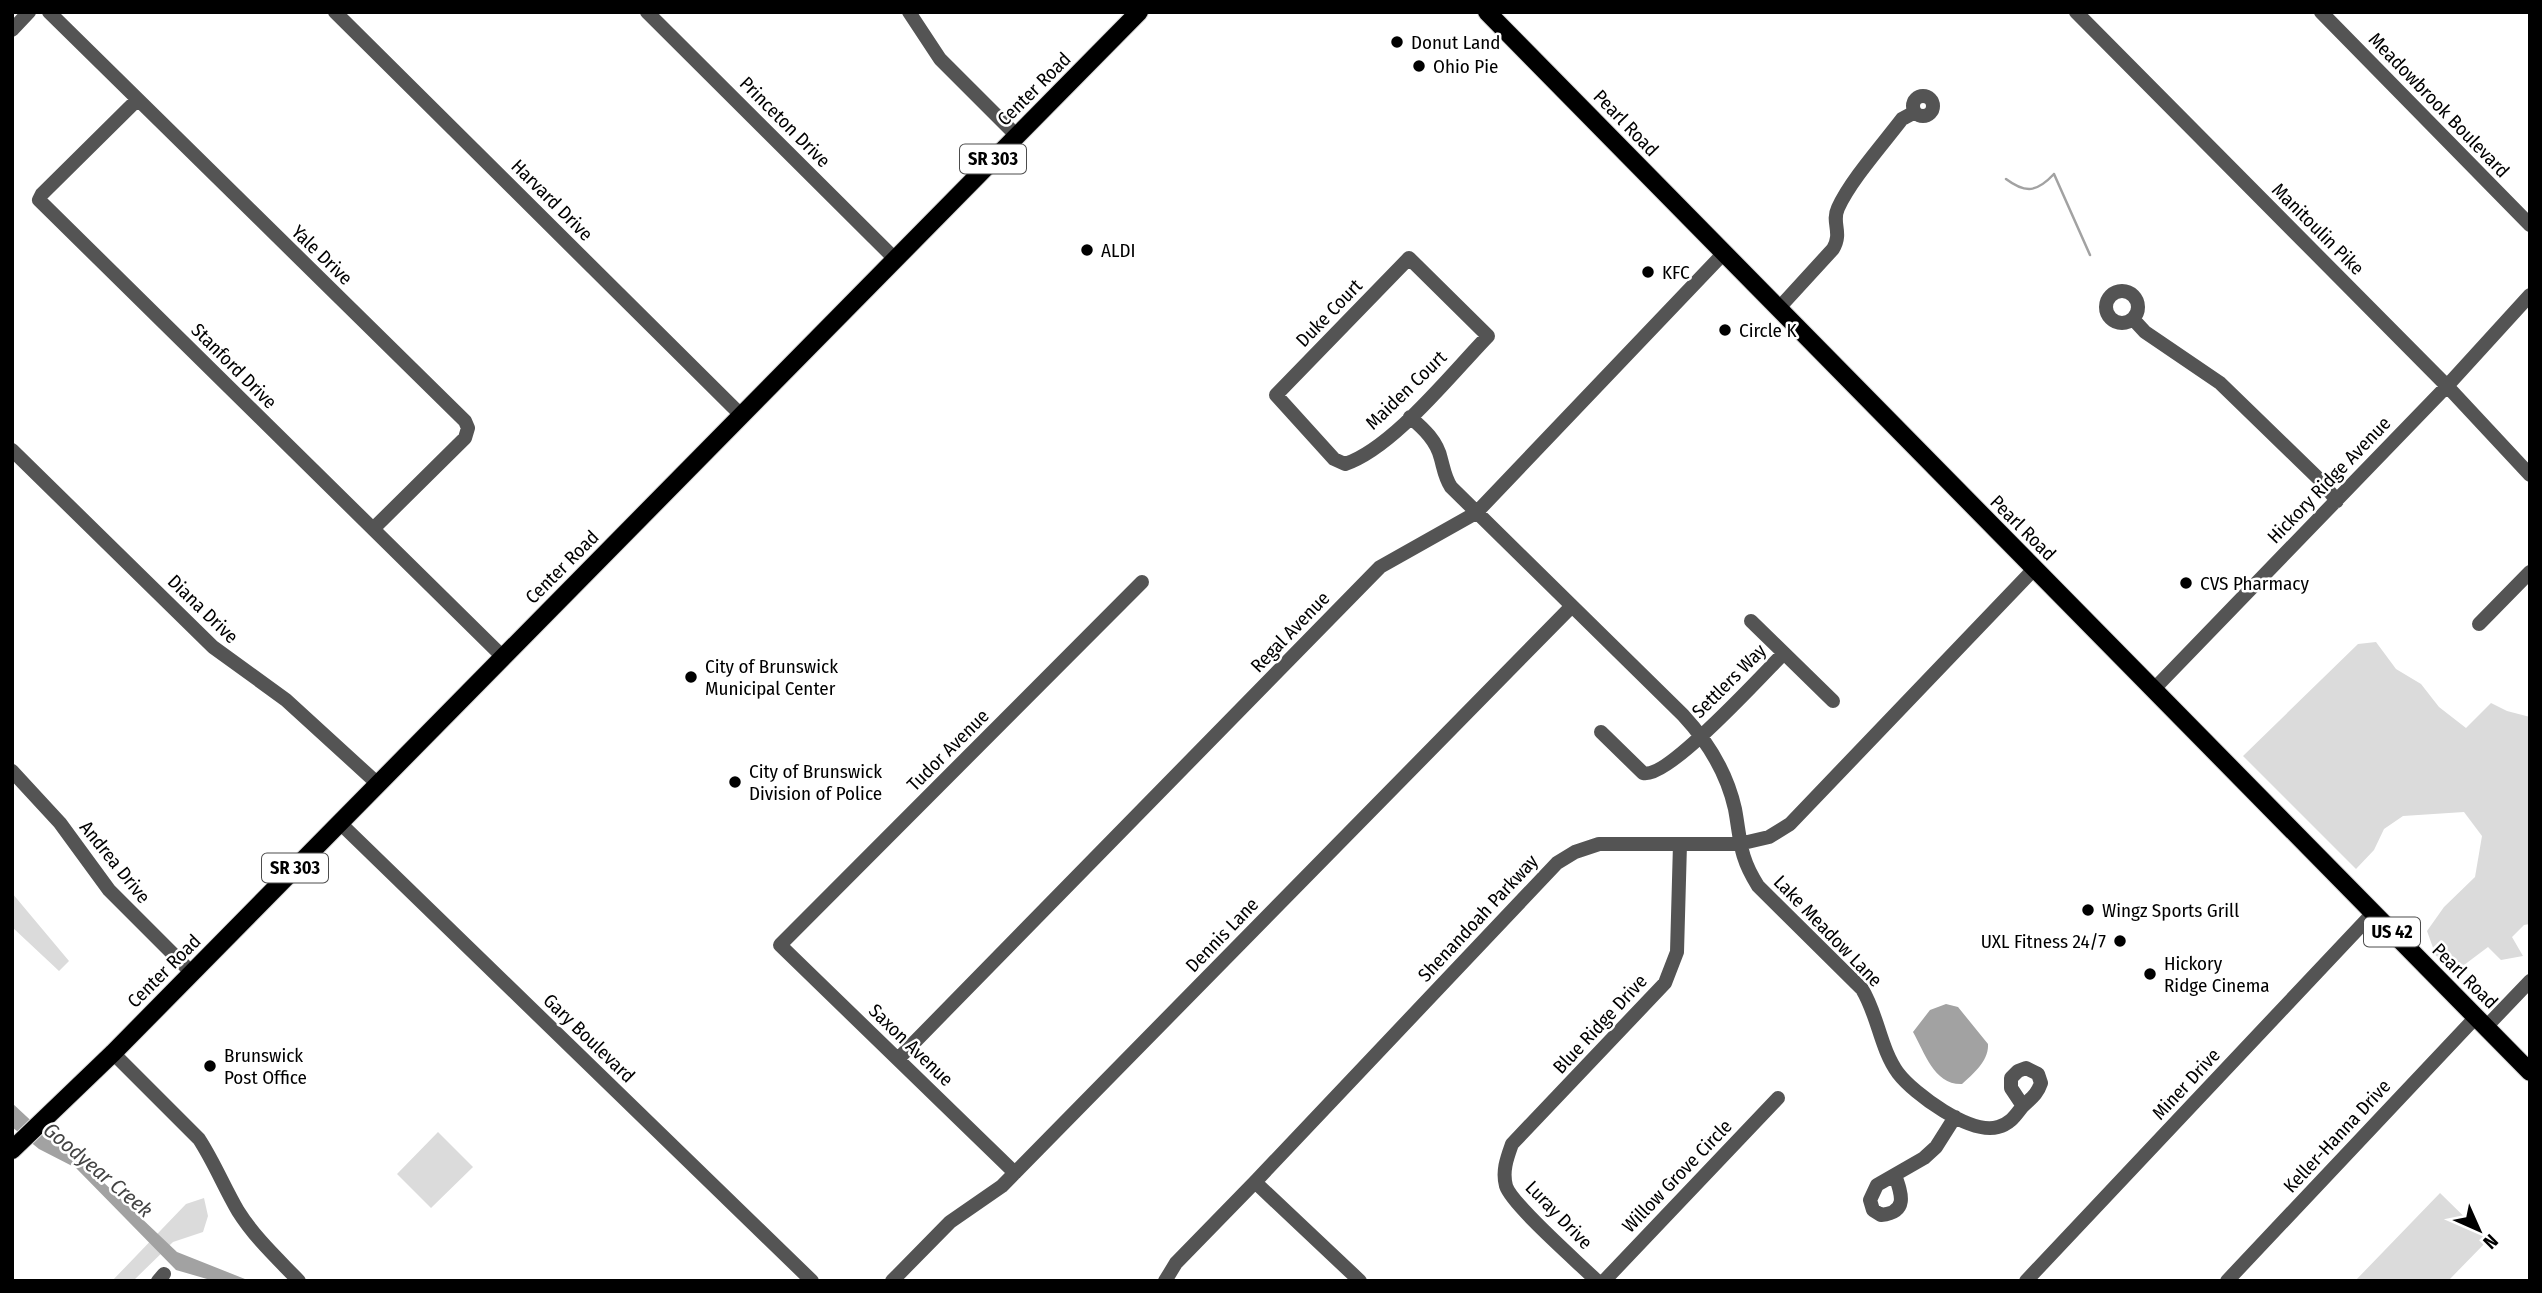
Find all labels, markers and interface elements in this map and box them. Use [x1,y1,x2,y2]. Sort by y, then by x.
street label: Meadowbrook Boulevard [2364,28,2514,182]
place label: Donut Land [1411,31,1500,54]
marker: Donut Land [1389,34,1405,50]
street label: Center Road [992,47,1076,131]
place label: Ohio Pie [1433,55,1498,78]
marker: Ohio Pie [1411,58,1427,74]
street label: Princeton Drive [735,72,835,172]
street label: Pearl Road [1589,85,1663,161]
road number: SR 303 [960,144,1026,174]
street label: Harvard Drive [506,154,598,246]
street label: Manitoulin Pike [2267,178,2369,280]
street label: Yale Drive [287,220,357,290]
place label: ALDI [1101,239,1135,262]
marker: ALDI [1079,242,1095,258]
place label: KFC [1662,261,1690,284]
marker: KFC [1640,264,1656,280]
street label: Duke Court [1291,274,1368,352]
street label: Stanford Drive [186,318,282,414]
place label: Circle K [1739,319,1797,342]
marker: Circle K [1717,322,1733,338]
street label: Maiden Court [1361,345,1452,434]
street label: Hickory Ridge Avenue [2263,412,2395,548]
street label: Pearl Road [1985,490,2061,566]
street label: Center Road [520,525,604,609]
street label: Diana Drive [163,570,243,648]
place label: CVS Pharmacy [2200,572,2309,595]
marker: CVS Pharmacy [2178,575,2194,591]
street label: Regal Avenue [1246,587,1334,677]
street label: Settlers Way [1687,639,1771,723]
place label: City of Brunswick Municipal Center [705,655,838,700]
marker: City of Brunswick Municipal Center [683,669,699,685]
street label: Tudor Avenue [902,704,994,796]
place label: City of Brunswick Division of Police [749,760,882,805]
marker: City of Brunswick Division of Police [727,774,743,790]
street label: Andrea Drive [75,816,155,908]
street label: Shenandoah Parkway [1413,849,1543,986]
road number: SR 303 [262,854,328,882]
street label: Lake Meadow Lane [1769,870,1887,992]
street label: Dennis Lane [1181,893,1263,977]
place label: Wingz Sports Grill [2102,899,2239,922]
marker: Wingz Sports Grill [2080,902,2096,918]
road number: US 42 [2364,917,2420,946]
street label: Center Road [122,929,206,1013]
place label: UXL Fitness 24/7 [1981,930,2106,953]
marker: UXL Fitness 24/7 [2112,933,2128,949]
street label: Pearl Road [2427,938,2503,1014]
place label: Hickory Ridge Cinema [2164,952,2270,997]
marker: Hickory Ridge Cinema [2142,966,2158,982]
street label: Blue Ridge Drive [1548,970,1652,1078]
street label: Gary Boulevard [539,989,639,1087]
street label: Saxon Avenue [864,999,958,1091]
place label: Brunswick Post Office [224,1044,307,1089]
street label: Miner Drive [2147,1044,2225,1124]
marker: Brunswick Post Office [202,1058,218,1074]
street label: Keller-Hanna Drive [2279,1075,2395,1197]
street label: Willow Grove Circle [1617,1115,1737,1237]
water label: Goodyear Creek [38,1117,158,1223]
street label: Luray Drive [1521,1176,1597,1254]
north arrow [2444,1195,2514,1265]
text: N [2479,1230,2503,1254]

